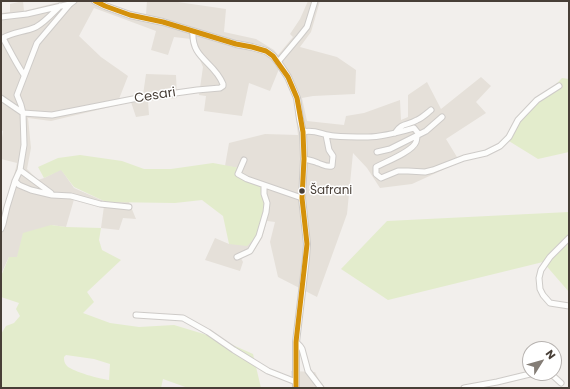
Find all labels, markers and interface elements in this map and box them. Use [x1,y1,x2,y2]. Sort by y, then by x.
street label: Cesari [133,85,177,107]
place label: Šafrani [310,184,352,198]
marker: Šafrani [297,186,307,196]
north arrow [522,341,562,381]
text: N [542,346,560,363]

